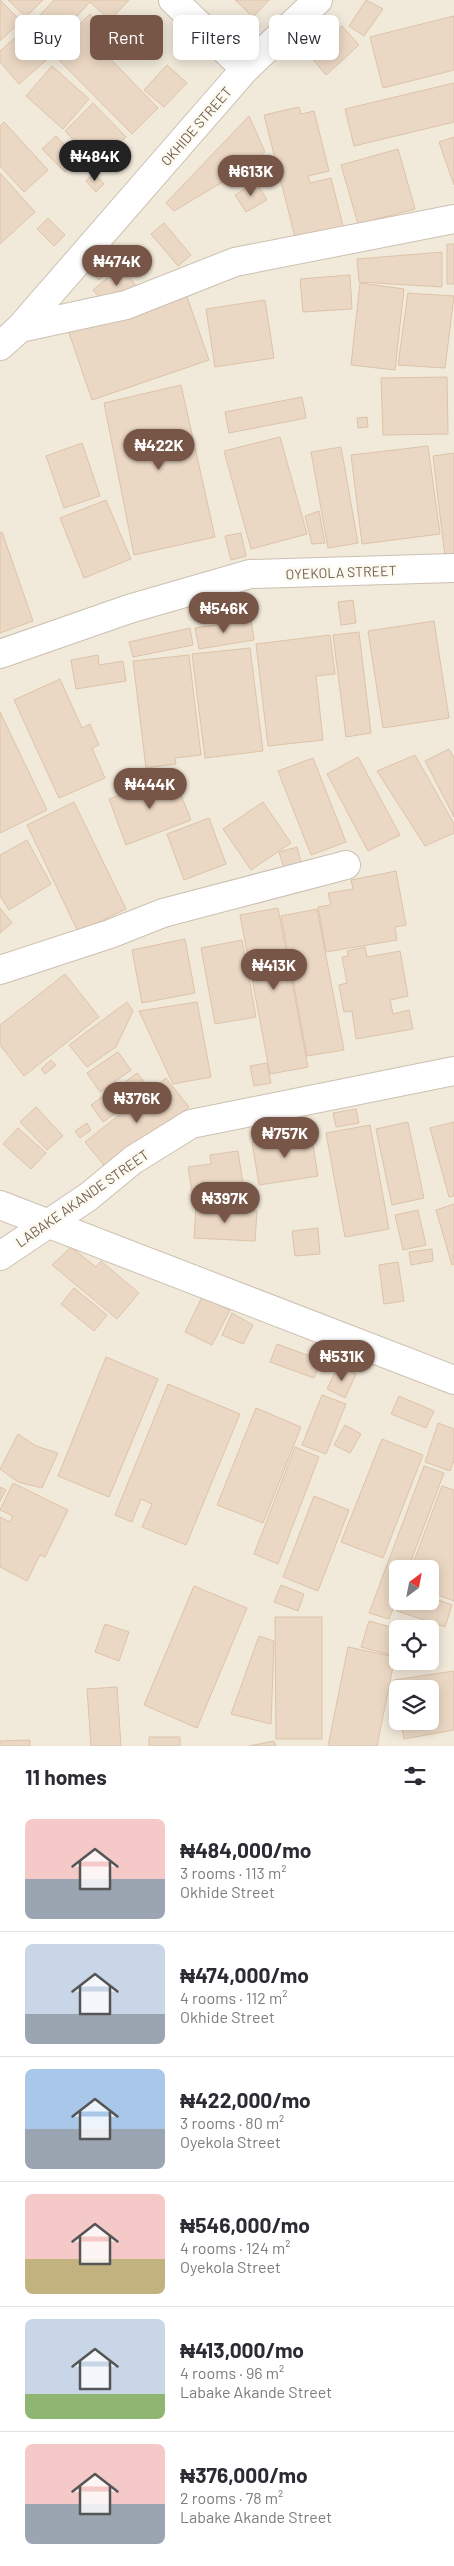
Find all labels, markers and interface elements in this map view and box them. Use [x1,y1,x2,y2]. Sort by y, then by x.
chip: Buy [15,15,80,60]
chip: Rent [90,15,163,60]
chip: Filters [173,15,259,60]
chip: New [269,15,339,60]
street label: OKHIDE STREET [157,83,235,169]
pin: ₦484K [60,140,130,182]
text: ₦484K [70,146,120,165]
pin: ₦613K [216,154,286,197]
text: ₦613K [229,161,273,180]
pin: ₦474K [82,244,152,287]
text: ₦474K [93,251,141,270]
pin: ₦422K [124,428,194,471]
text: ₦422K [134,435,184,454]
street label: OYEKOLA STREET [285,562,397,582]
pin: ₦546K [189,592,259,634]
text: ₦546K [200,598,248,617]
pin: ₦444K [115,768,185,810]
text: ₦444K [125,774,175,793]
pin: ₦413K [239,948,309,991]
text: ₦413K [252,955,296,974]
pin: ₦376K [102,1082,172,1124]
text: ₦376K [114,1088,160,1107]
pin: ₦757K [250,1116,320,1159]
text: ₦757K [262,1123,308,1142]
street label: LABAKE AKANDE STREET [12,1146,152,1250]
pin: ₦397K [190,1182,260,1224]
text: ₦397K [202,1188,248,1207]
pin: ₦531K [307,1340,377,1382]
text: ₦531K [320,1346,364,1365]
north arrow [389,1560,439,1610]
map controls [389,1560,439,1730]
button: locate [389,1620,439,1670]
button: layers [389,1680,439,1730]
icon: filters [401,1762,429,1790]
text: 11 homes [25,1764,107,1789]
text: ₦484,000/mo [180,1837,311,1862]
icon: home [65,1839,125,1899]
text: 3 rooms · 113 m² [180,1863,286,1882]
text: Okhide Street [180,1882,275,1901]
text: ₦474,000/mo [180,1962,309,1987]
icon: home [65,1964,125,2024]
text: 4 rooms · 112 m² [180,1988,287,2007]
text: Okhide Street [180,2007,275,2026]
text: ₦422,000/mo [180,2087,311,2112]
icon: home [65,2089,125,2149]
text: 3 rooms · 80 m² [180,2113,284,2132]
text: Oyekola Street [180,2132,281,2151]
text: ₦546,000/mo [180,2212,310,2237]
icon: home [65,2214,125,2274]
text: 4 rooms · 124 m² [180,2238,291,2257]
text: Oyekola Street [180,2257,281,2276]
text: ₦413,000/mo [180,2337,304,2362]
icon: home [65,2339,125,2399]
text: 4 rooms · 96 m² [180,2363,284,2382]
text: Labake Akande Street [180,2382,332,2401]
text: ₦376,000/mo [180,2462,308,2487]
icon: home [65,2464,125,2524]
text: 2 rooms · 78 m² [180,2488,283,2507]
text: Labake Akande Street [180,2507,332,2526]

